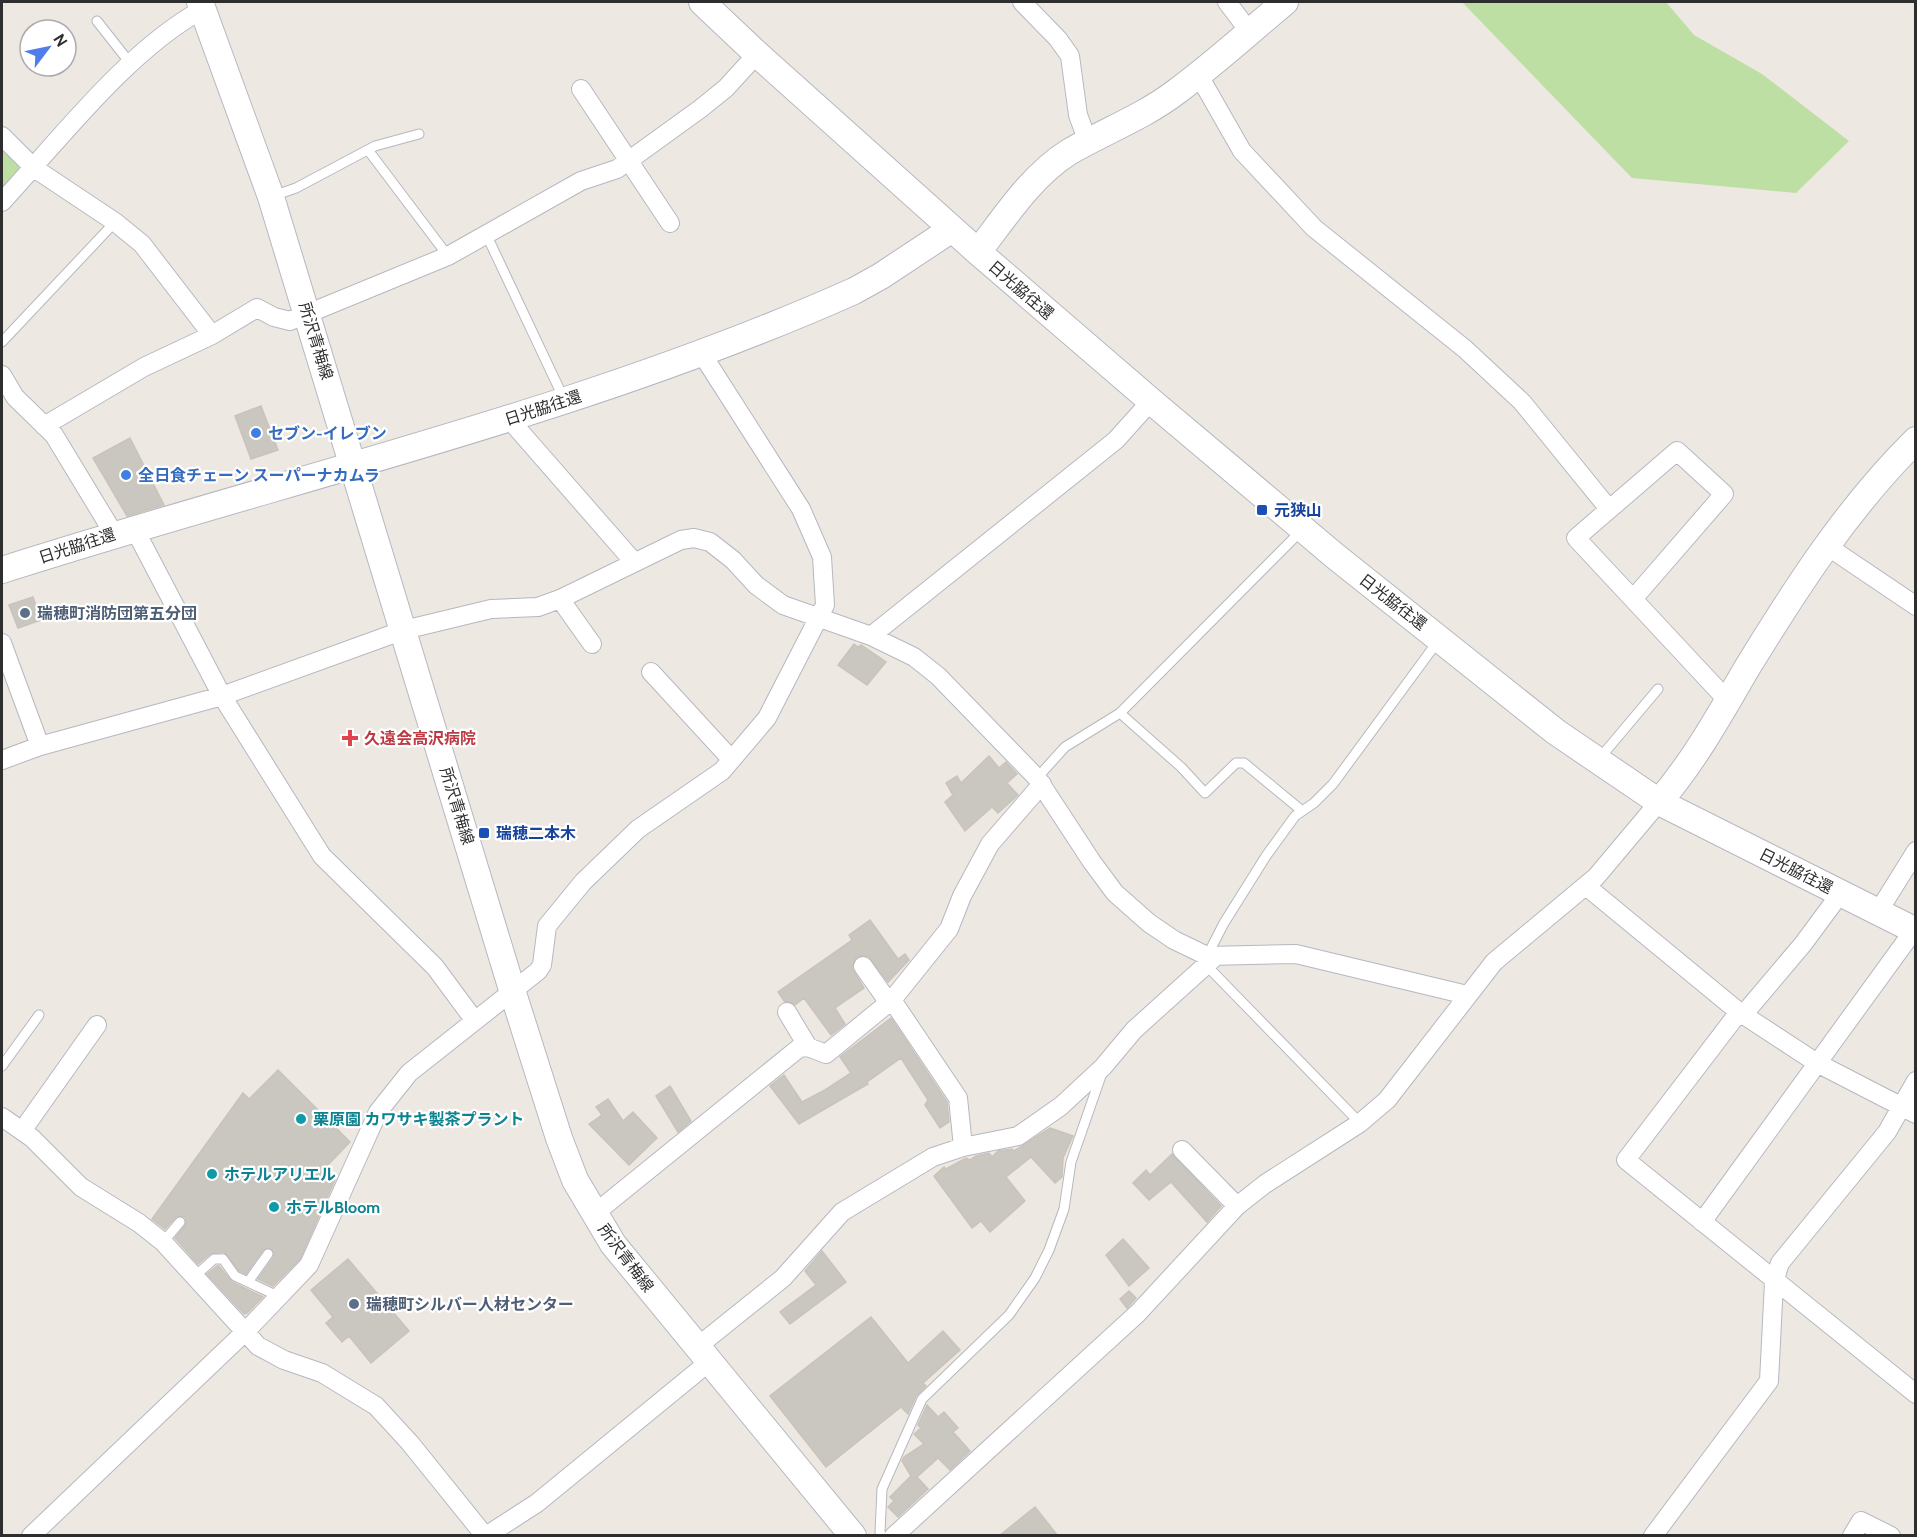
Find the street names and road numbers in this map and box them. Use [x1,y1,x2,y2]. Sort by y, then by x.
street label: 日光脇往還 [985,257,1057,323]
street label: 所沢青梅線 [295,300,337,382]
street label: 日光脇往還 [502,387,584,429]
street label: 日光脇往還 [36,525,118,567]
street label: 日光脇往還 [1356,570,1430,634]
street label: 所沢青梅線 [436,765,478,847]
street label: 日光脇往還 [1756,844,1836,898]
street label: 所沢青梅線 [594,1220,658,1296]

